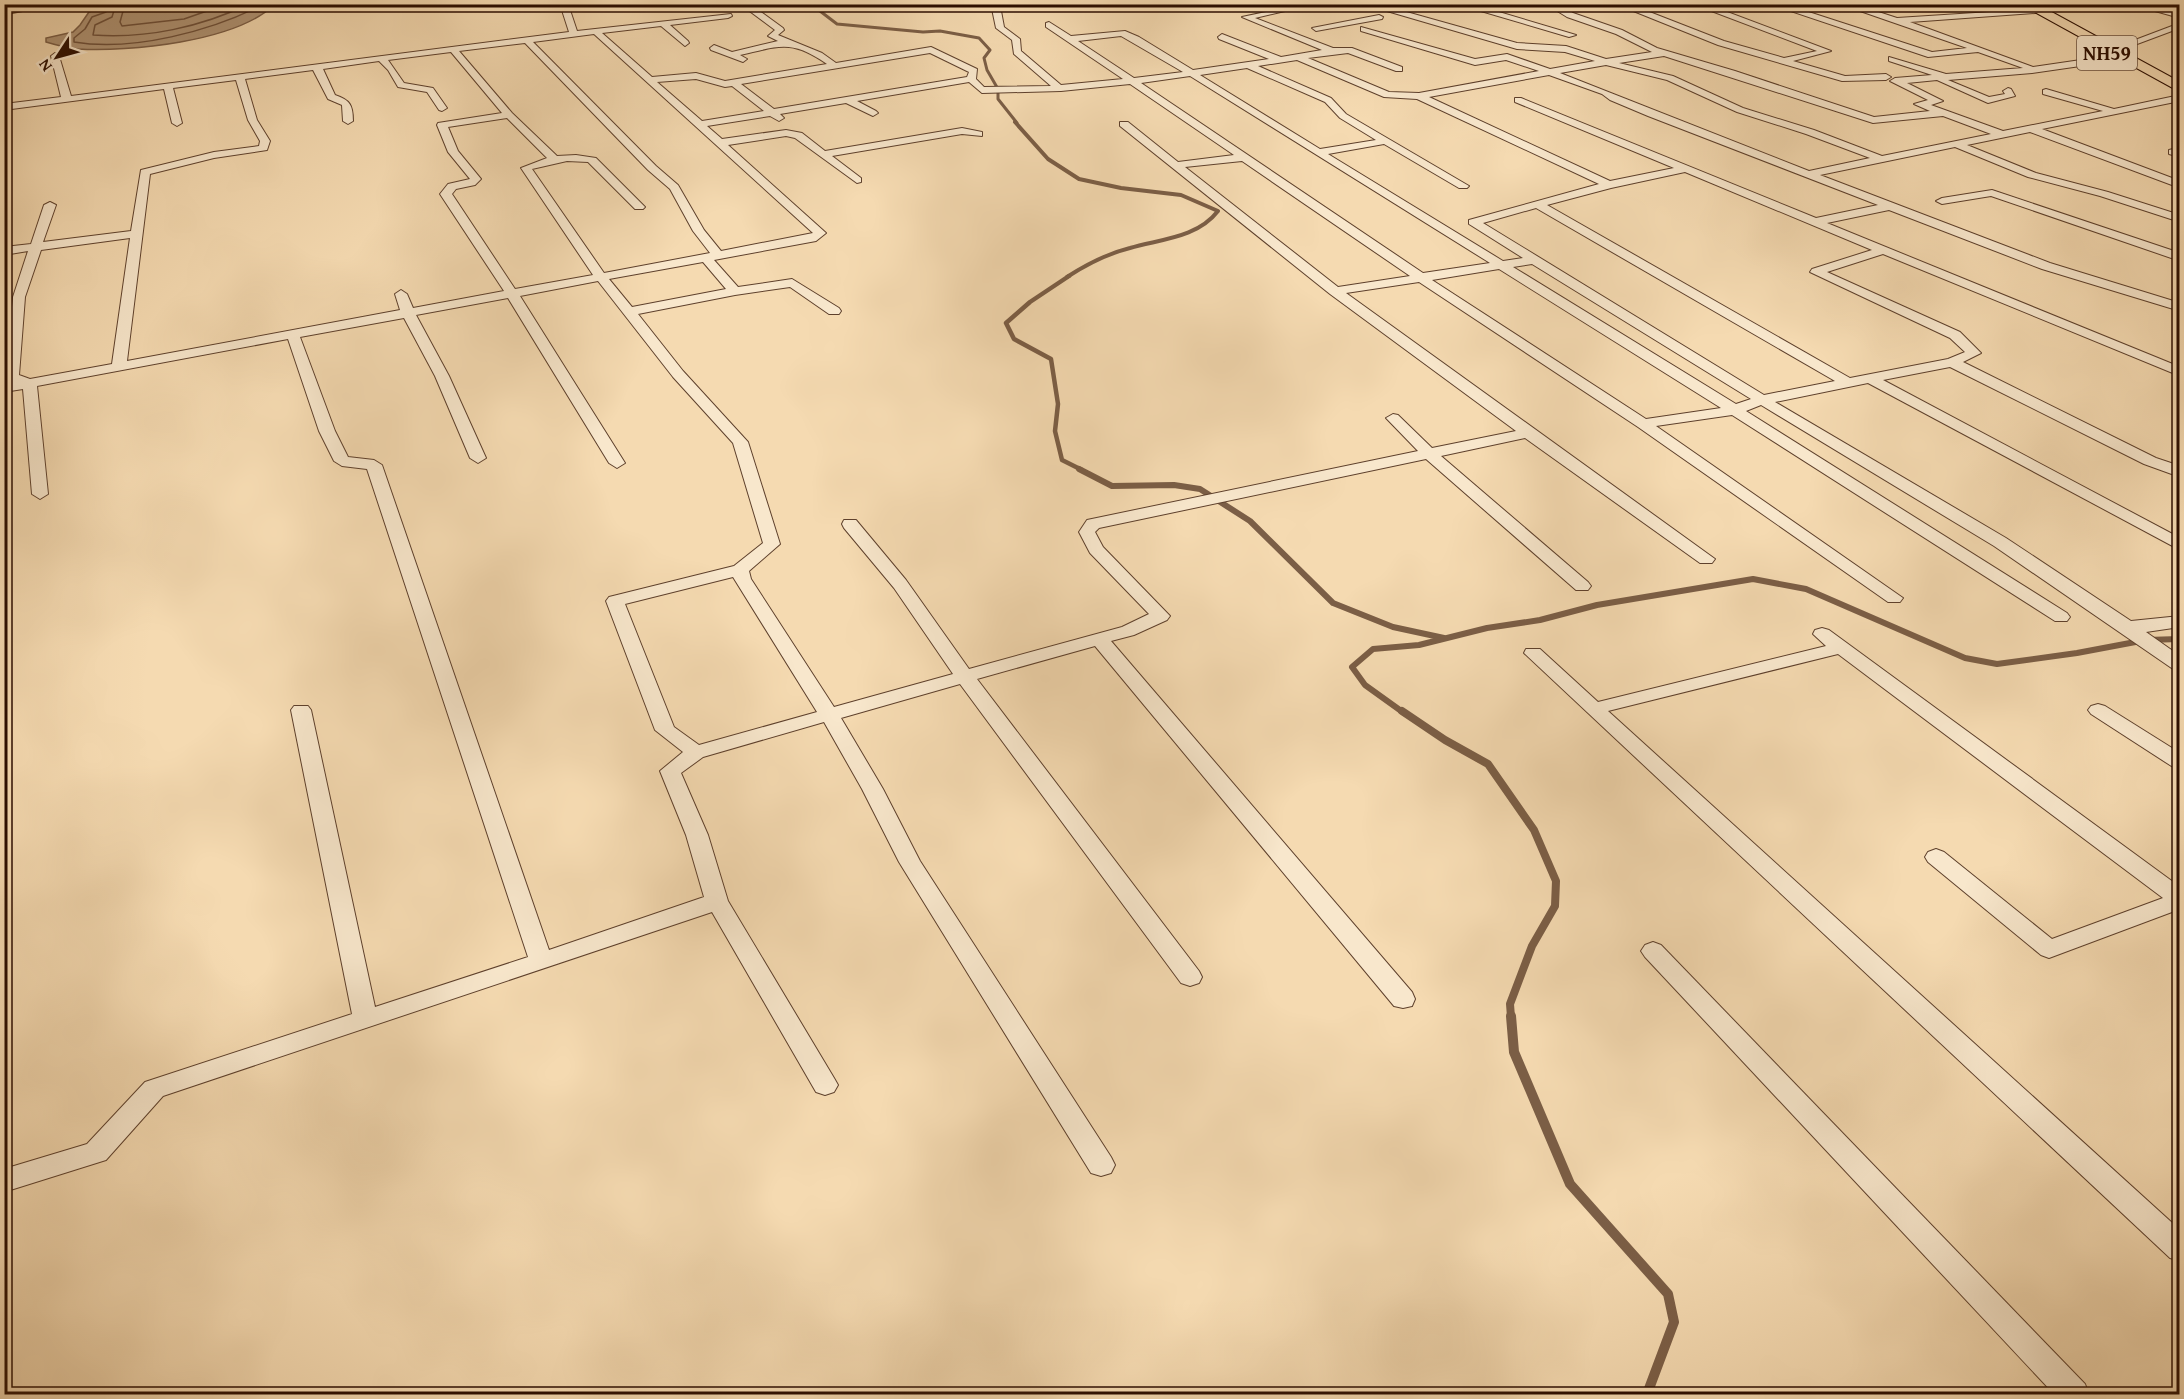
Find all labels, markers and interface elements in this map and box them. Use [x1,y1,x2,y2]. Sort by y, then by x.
north arrow [27,27,87,87]
road number: NH59 [2077,36,2137,70]
text: N [32,54,58,77]

